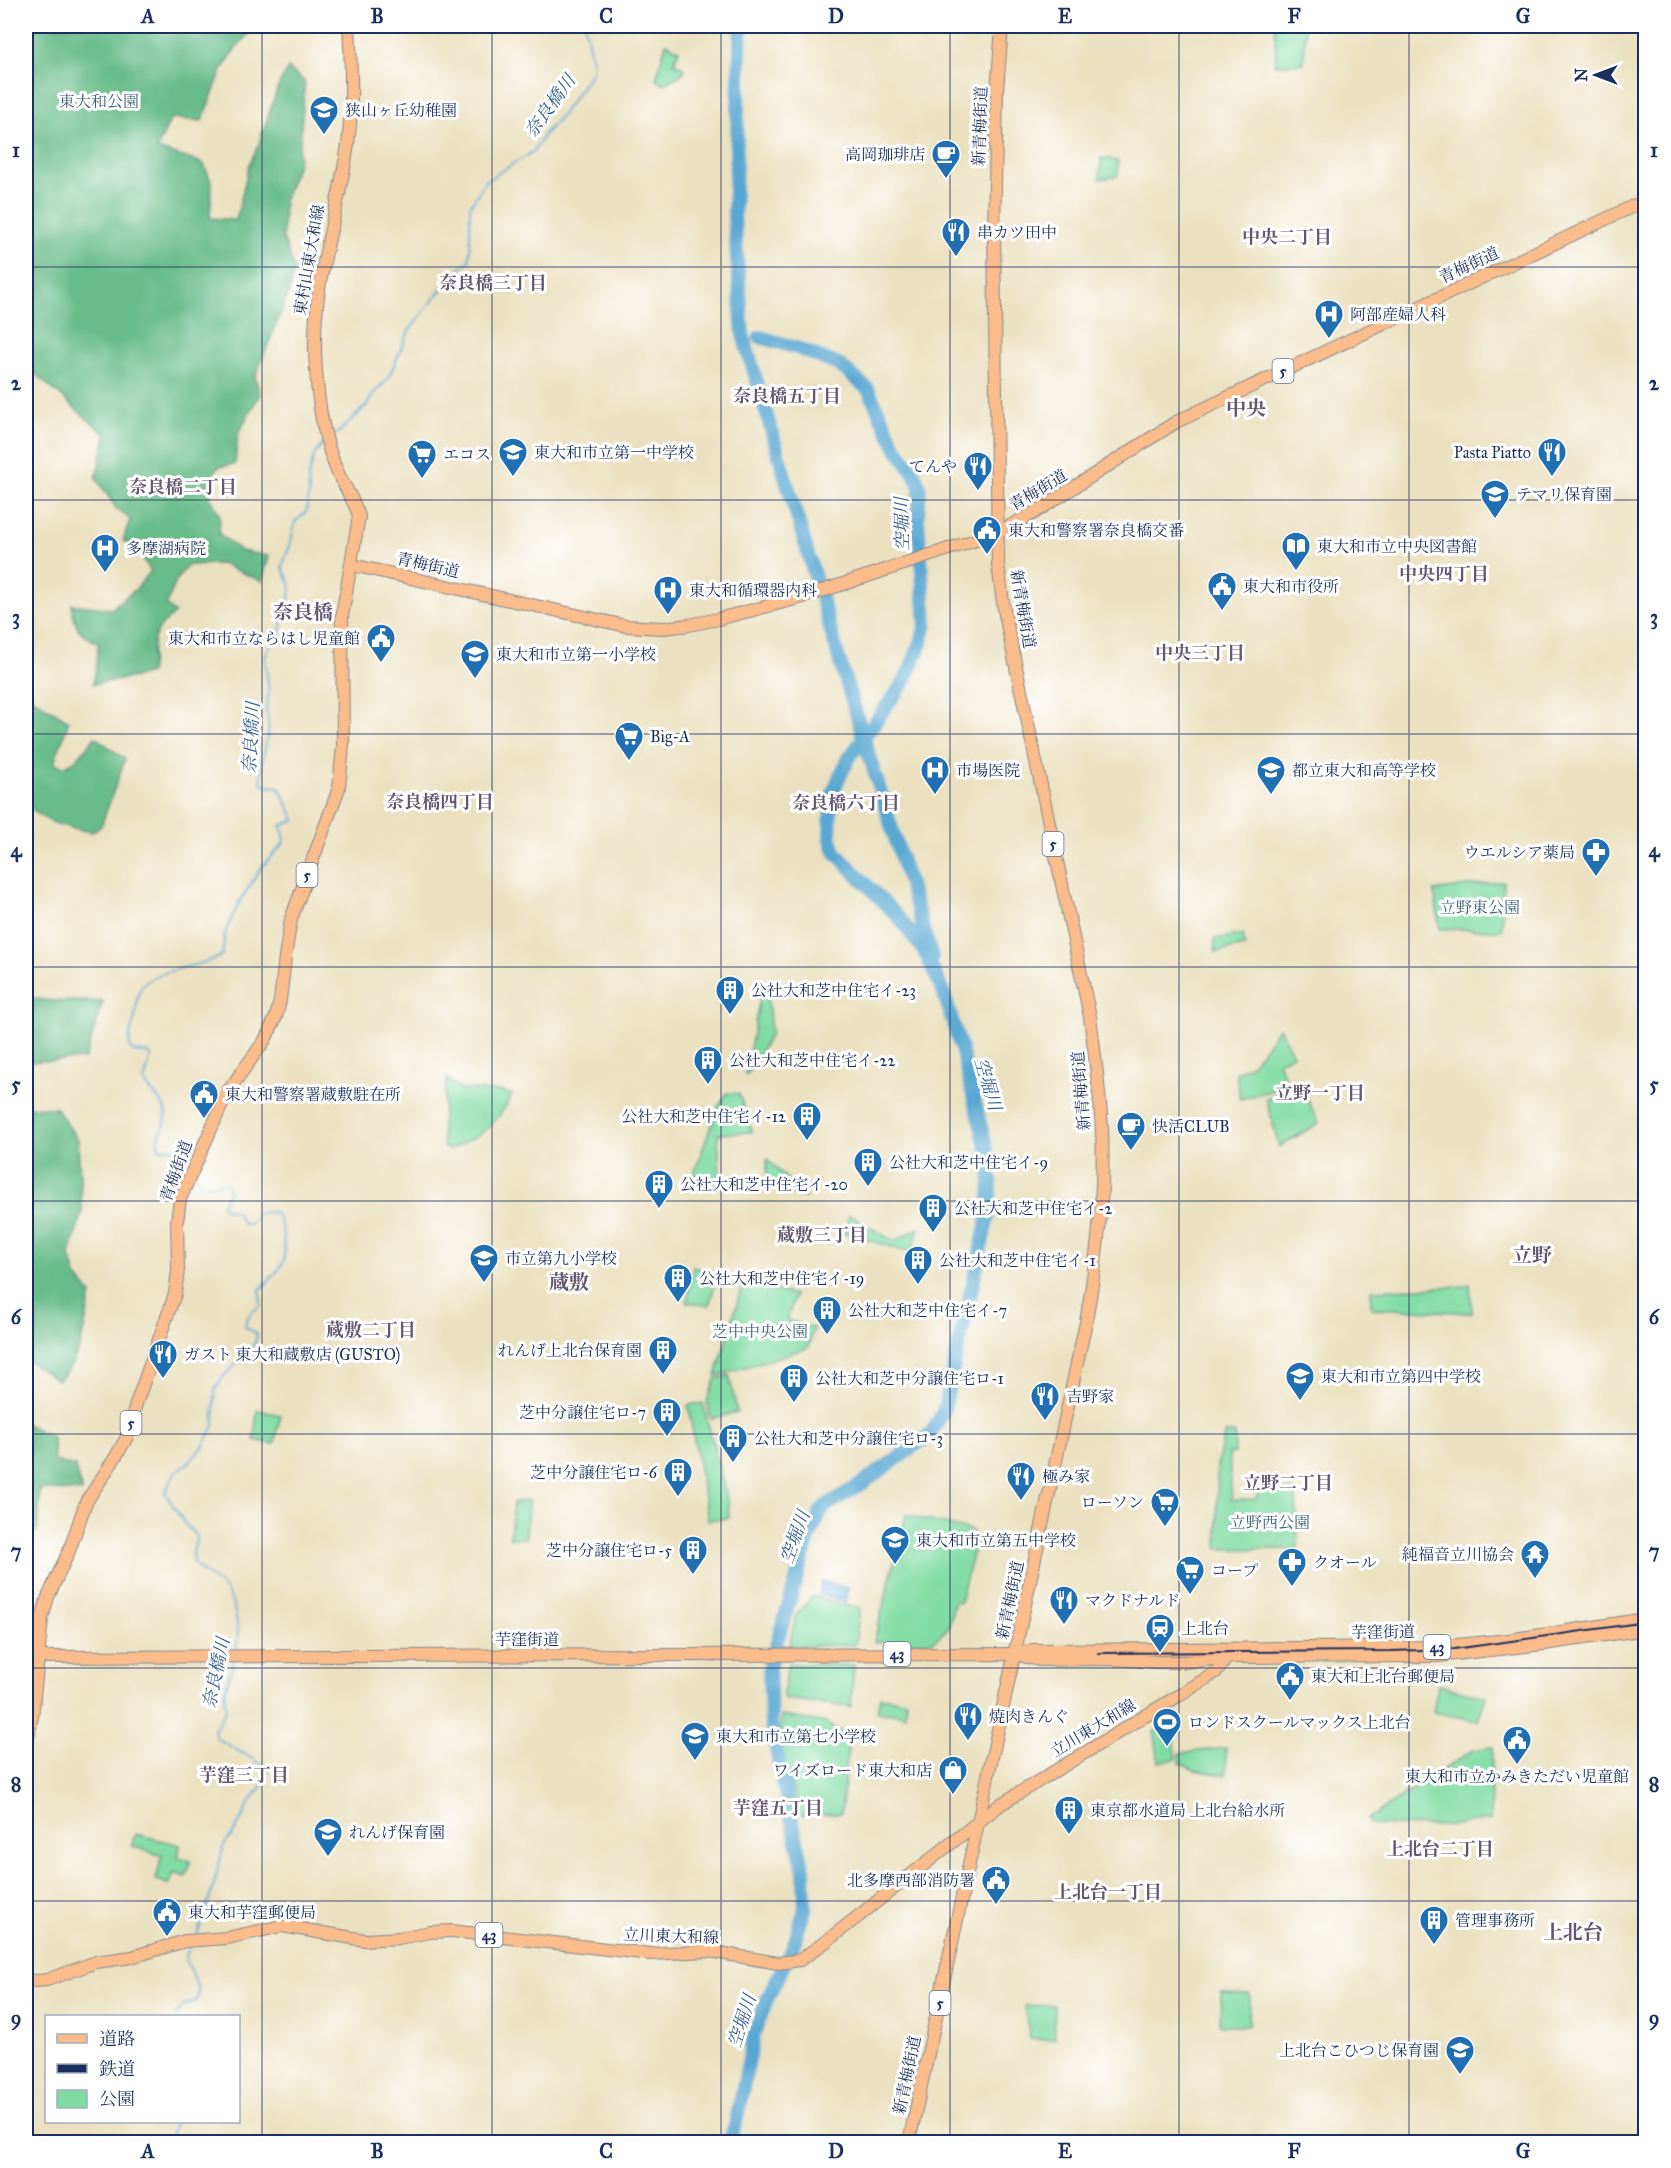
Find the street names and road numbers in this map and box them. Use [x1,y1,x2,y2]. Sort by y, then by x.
street label: 新青梅街道 [969,86,991,166]
street label: 東村山東大和線 [290,203,328,317]
street label: 青梅街道 [1436,243,1502,287]
road number: 5 [1272,359,1294,383]
street label: 青梅街道 [1006,465,1070,515]
street label: 青梅街道 [395,549,461,581]
street label: 新青梅街道 [1007,568,1039,650]
road number: 5 [1042,832,1064,856]
road number: 5 [296,863,318,887]
street label: 新青梅街道 [1068,1050,1094,1132]
street label: 青梅街道 [156,1138,196,1204]
road number: 5 [120,1411,142,1435]
street label: 新青梅街道 [992,1559,1028,1641]
street label: 芋窪街道 [1351,1622,1415,1642]
street label: 芋窪街道 [495,1630,559,1649]
road number: 43 [1424,1635,1450,1659]
road number: 43 [884,1642,910,1666]
street label: 立川東大和線 [1047,1695,1139,1761]
road number: 43 [476,1923,502,1947]
street label: 立川東大和線 [623,1925,719,1947]
road number: 5 [930,1991,950,2015]
street label: 新青梅街道 [889,2034,925,2116]

